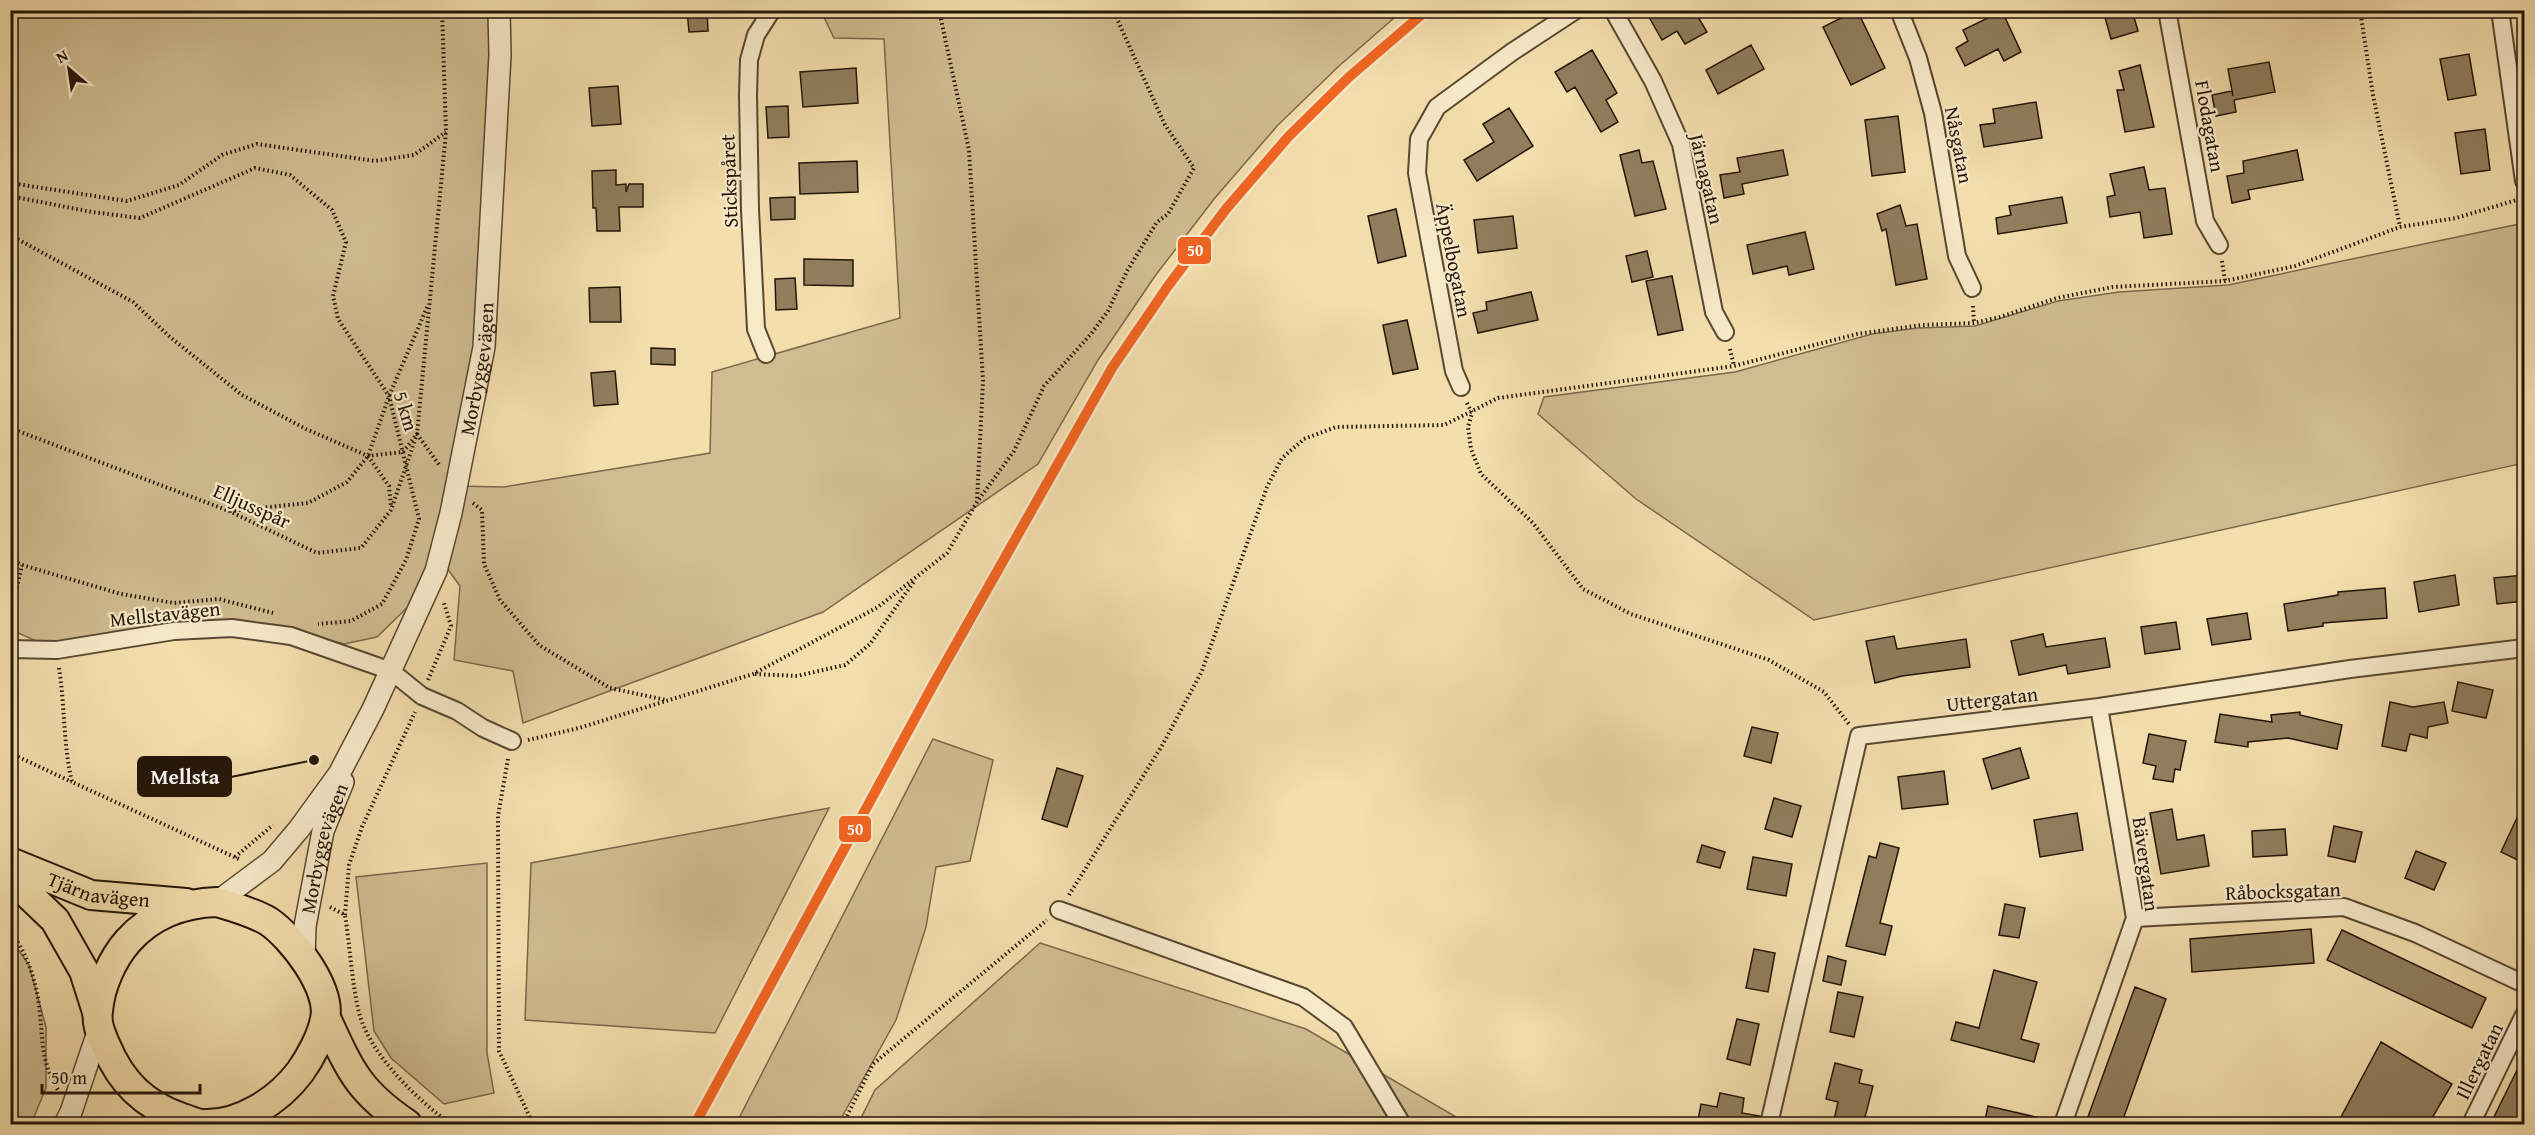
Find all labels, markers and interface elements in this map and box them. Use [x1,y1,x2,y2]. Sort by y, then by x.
north arrow [39,39,99,99]
text: N [51,43,72,69]
street label: Flodagatan [2188,78,2233,174]
street label: Nåsgatan [1938,104,1981,186]
street label: Järnagatan [1682,128,1732,227]
street label: Stickspåret [712,134,745,228]
street label: Äppelbogatan [1429,200,1480,320]
line badge: 50 [1177,236,1212,265]
text: 50 [1187,238,1203,262]
street label: Morbyggevägen [452,302,500,438]
street label: 5 km [387,387,426,435]
street label: Elljusspår [209,476,296,535]
street label: Mellstavägen [108,593,222,634]
street label: Uttergatan [1944,679,2039,719]
callout: Mellsta [138,757,231,796]
text: Mellsta [150,761,220,792]
street label: Morbyggevägen [293,779,355,916]
line badge: 50 [838,815,872,843]
street label: Bävergatan [2126,815,2167,913]
text: 50 [847,817,863,841]
street label: Tjärnavägen [43,864,151,914]
street label: Råbocksgatan [2225,874,2341,907]
street label: Illergatan [2448,1017,2510,1104]
scale bar [42,1057,200,1095]
text: 50 m [51,1064,87,1091]

